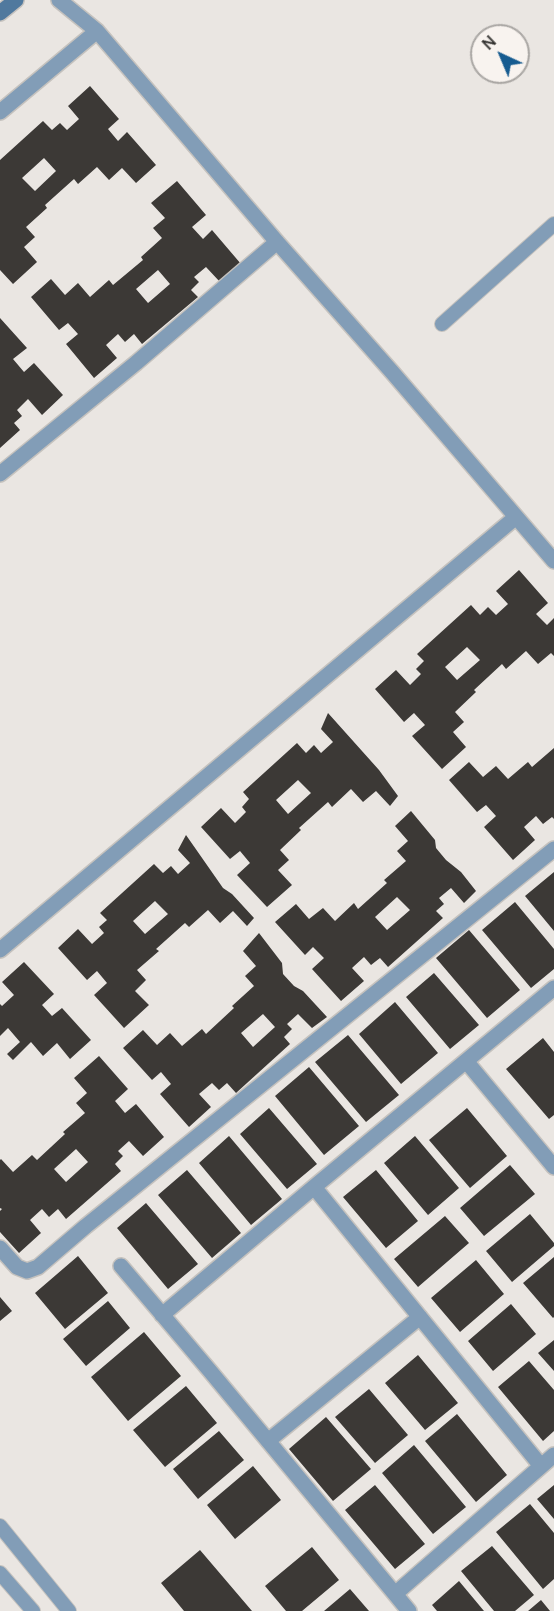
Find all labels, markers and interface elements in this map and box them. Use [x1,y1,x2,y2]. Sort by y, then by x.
north arrow [470,24,530,84]
text: N [477,31,501,54]

